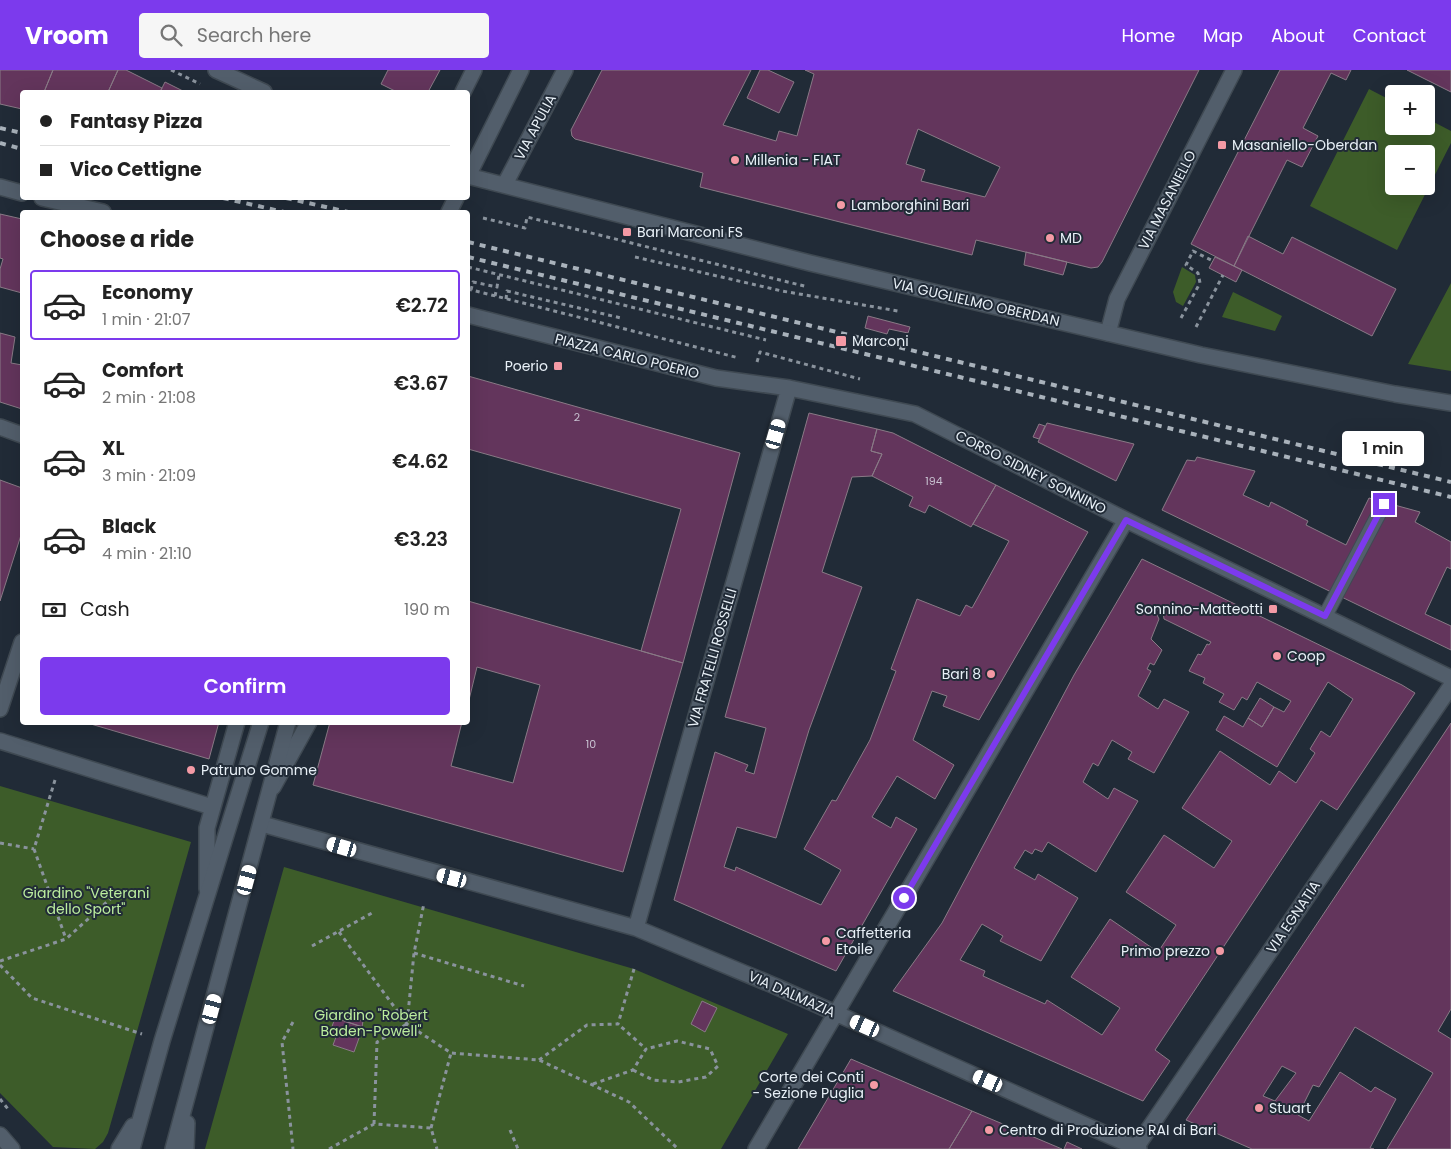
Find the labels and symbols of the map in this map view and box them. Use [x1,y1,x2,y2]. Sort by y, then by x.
street label: VIA APULIA [509,91,561,163]
place label: Masaniello-Oberdan [1232,135,1377,155]
marker: Masaniello-Oberdan [1216,139,1228,151]
street label: VIA MASANIELLO [1133,147,1201,253]
place label: Millenia - FIAT [745,150,841,170]
marker: Millenia - FIAT [729,154,741,166]
place label: Lamborghini Bari [851,195,969,215]
marker: Lamborghini Bari [835,199,847,211]
place label: Bari Marconi FS [637,222,743,242]
marker: Bari Marconi FS [621,226,633,238]
place label: MD [1060,228,1082,248]
marker: MD [1044,232,1056,244]
street label: VIA GUGLIELMO OBERDAN [890,273,1062,331]
street label: PIAZZA CARLO POERIO [553,328,701,384]
place label: Marconi [852,331,909,351]
marker: Marconi [834,334,848,348]
place label: Poerio [505,356,548,376]
marker: Poerio [552,360,564,372]
house number: 2 [574,409,580,425]
car [764,418,787,450]
street label: CORSO SIDNEY SONNINO [952,425,1110,519]
callout: 1 min [1343,432,1425,466]
house number: 194 [925,473,943,489]
route end [1373,493,1395,515]
street label: VIA FRATELLI ROSSELLI [683,586,741,730]
place label: Sonnino-Matteotti [1136,599,1263,619]
marker: Sonnino-Matteotti [1267,603,1279,615]
place label: Coop [1287,646,1325,666]
marker: Coop [1271,650,1283,662]
place label: Bari 8 [942,664,981,684]
marker: Bari 8 [985,668,997,680]
house number: 10 [586,736,596,752]
place label: Patruno Gomme [201,760,317,780]
marker: Patruno Gomme [185,764,197,776]
car [325,836,358,858]
car [235,864,258,896]
car [435,867,468,889]
street label: VIA EGNATIA [1261,877,1325,957]
park label: Giardino "Veterani dello Sport" [23,883,149,919]
route start [893,887,915,909]
place label: Caffetteria Etoile [836,923,911,959]
marker: Caffetteria Etoile [820,935,832,947]
place label: Primo prezzo [1121,941,1210,961]
marker: Primo prezzo [1214,945,1226,957]
street label: VIA DALMAZIA [745,966,839,1022]
car [200,993,223,1025]
park label: Giardino "Robert Baden-Powell" [314,1005,428,1041]
car [848,1013,881,1039]
place label: Corte dei Conti - Sezione Puglia [753,1067,864,1103]
car [971,1068,1004,1094]
marker: Corte dei Conti - Sezione Puglia [868,1079,880,1091]
place label: Stuart [1269,1098,1311,1118]
marker: Stuart [1253,1102,1265,1114]
place label: Centro di Produzione RAI di Bari [999,1120,1216,1140]
marker: Centro di Produzione RAI di Bari [983,1124,995,1136]

